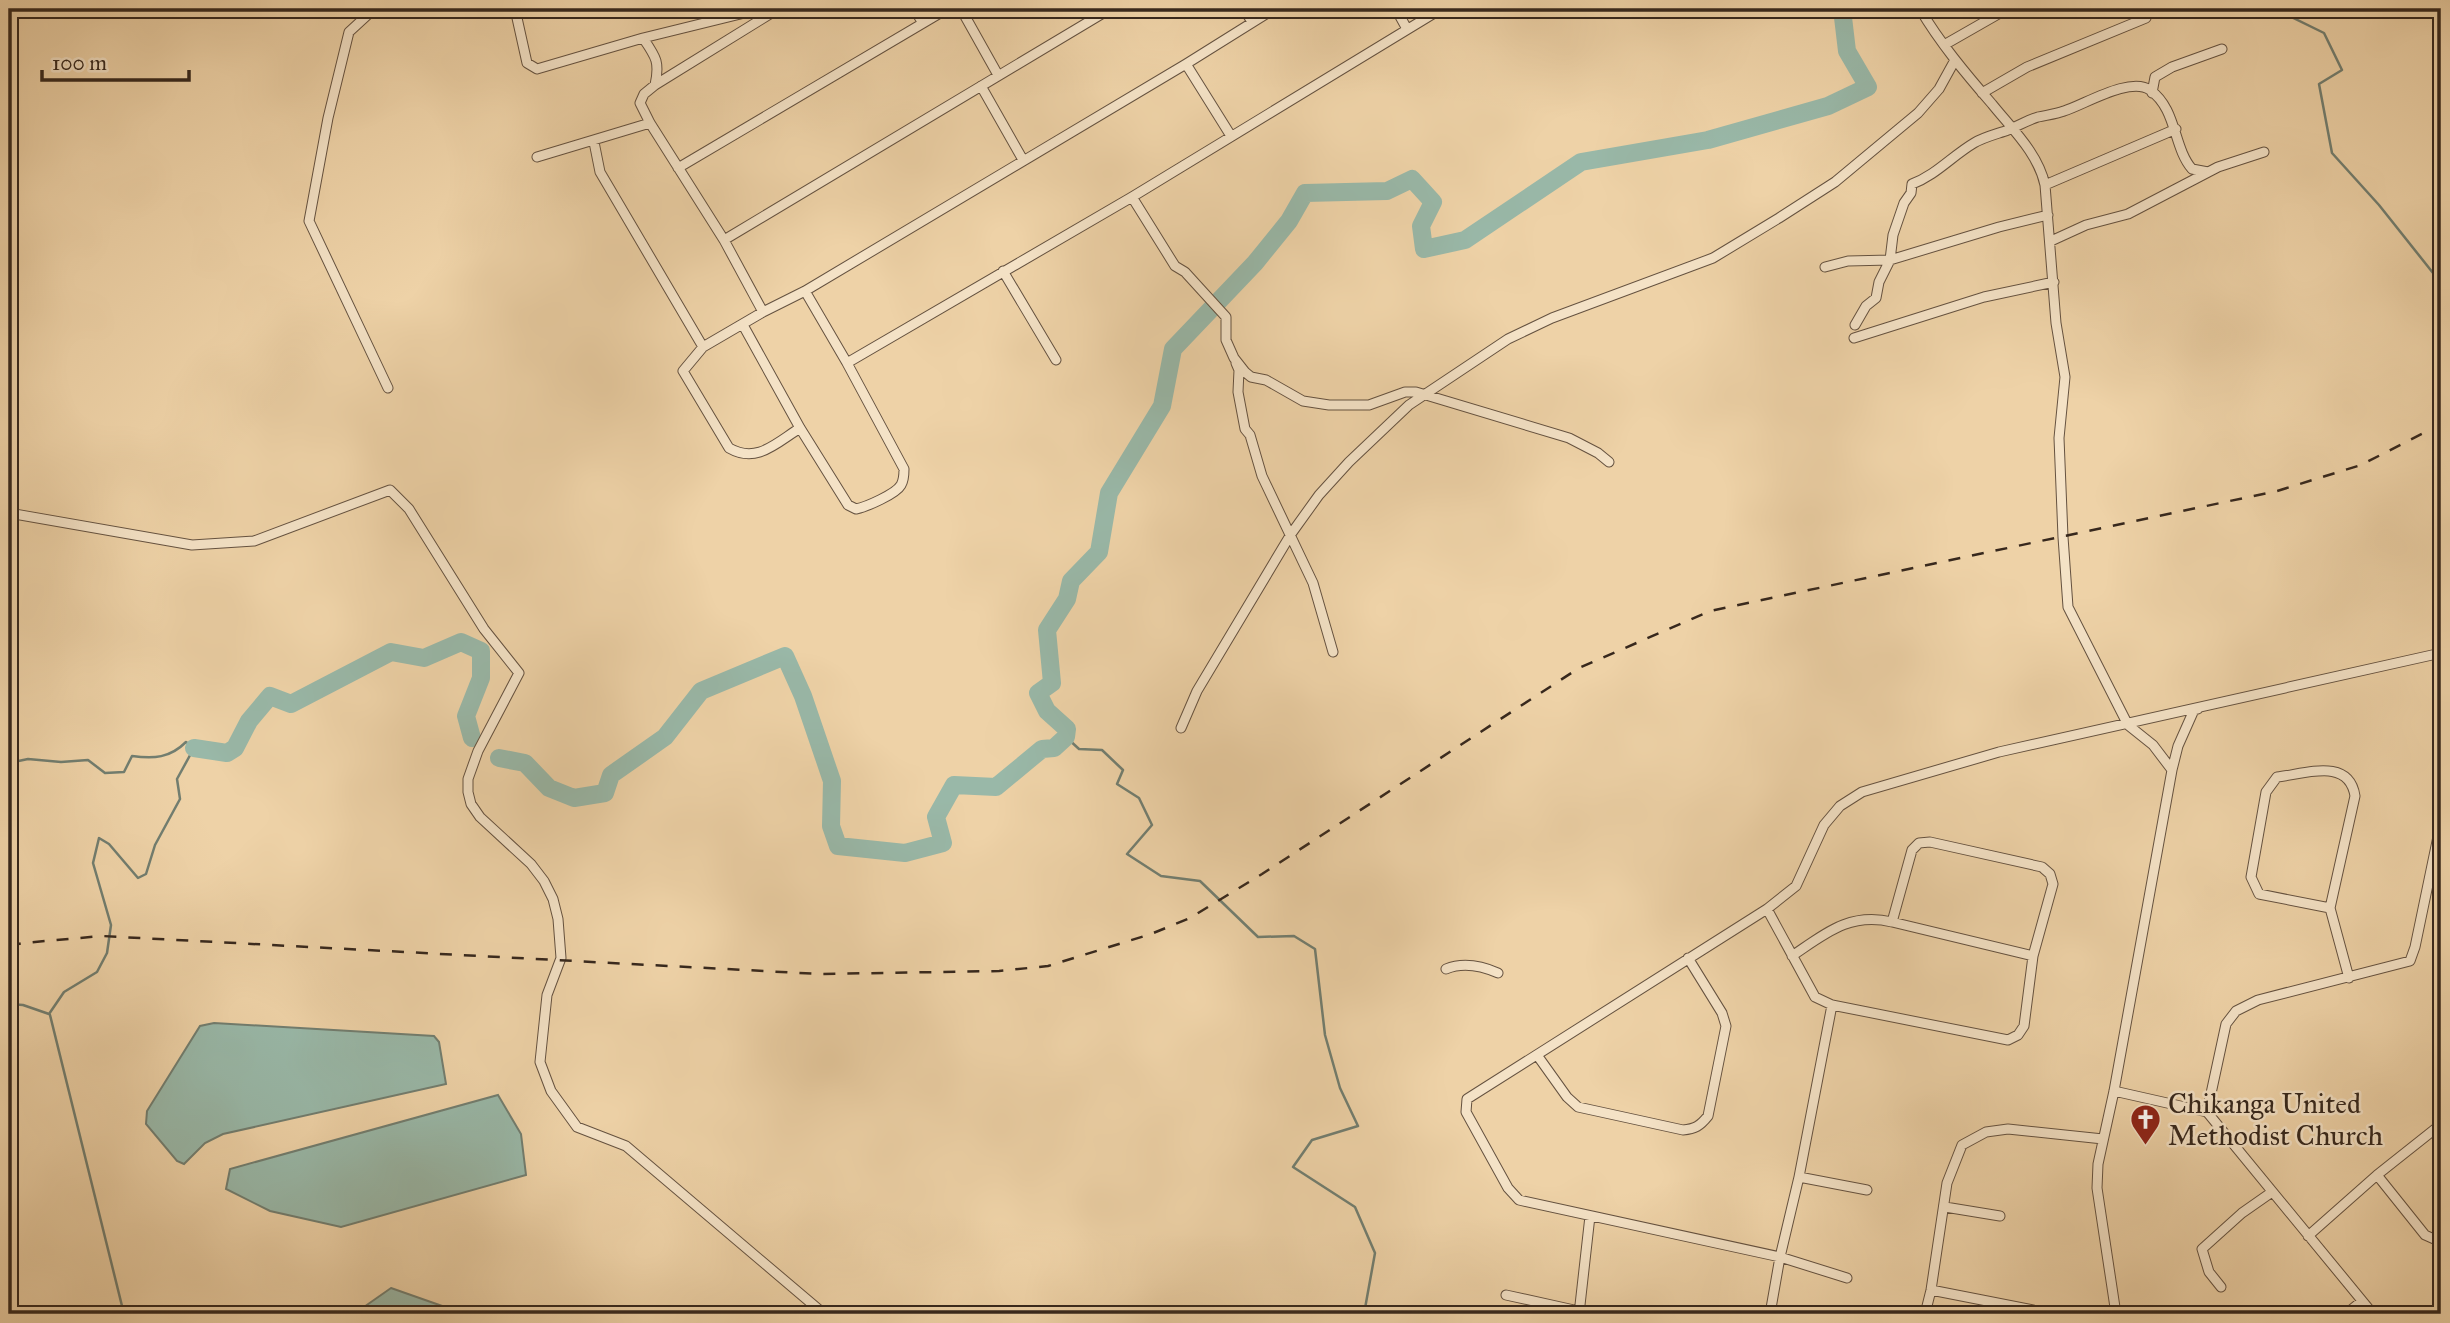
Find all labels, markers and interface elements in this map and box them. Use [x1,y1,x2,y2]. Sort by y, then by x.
scale bar [42,38,189,82]
text: 100 m [52,50,107,76]
place label: Chikanga United Methodist Church [2168,1086,2383,1153]
church icon: Chikanga United Methodist Church [2128,1102,2162,1146]

